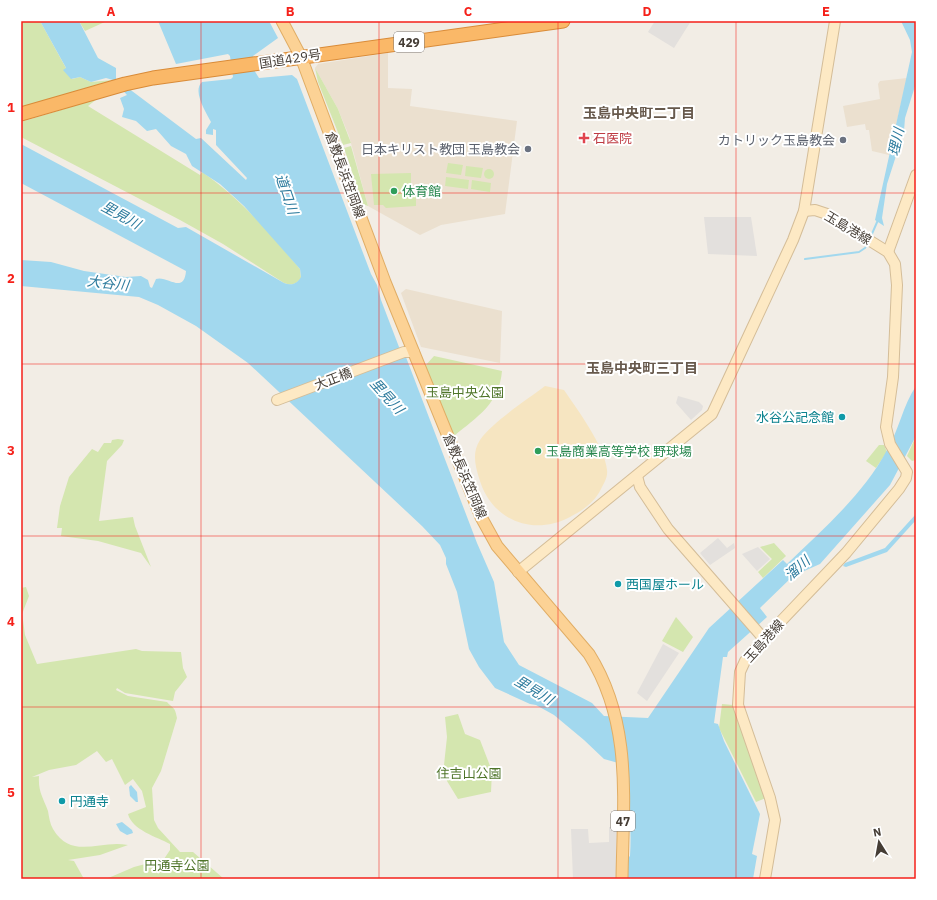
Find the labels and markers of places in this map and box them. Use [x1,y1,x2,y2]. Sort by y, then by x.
place label: 石医院 [593,130,632,147]
marker: 石医院 [578,132,590,144]
place label: カトリック玉島教会 [718,132,835,149]
marker: カトリック玉島教会 [838,135,848,145]
place label: 日本キリスト教団 玉島教会 [361,141,520,158]
marker: 日本キリスト教団 玉島教会 [523,144,533,154]
place label: 体育館 [402,183,441,200]
marker: 体育館 [389,186,399,196]
place label: 水谷公記念館 [756,409,834,426]
marker: 水谷公記念館 [837,412,847,422]
place label: 玉島商業高等学校 野球場 [546,443,692,460]
marker: 玉島商業高等学校 野球場 [533,446,543,456]
place label: 西国屋ホール [626,576,704,593]
marker: 西国屋ホール [613,579,623,589]
place label: 円通寺 [70,793,109,810]
marker: 円通寺 [57,796,67,806]

